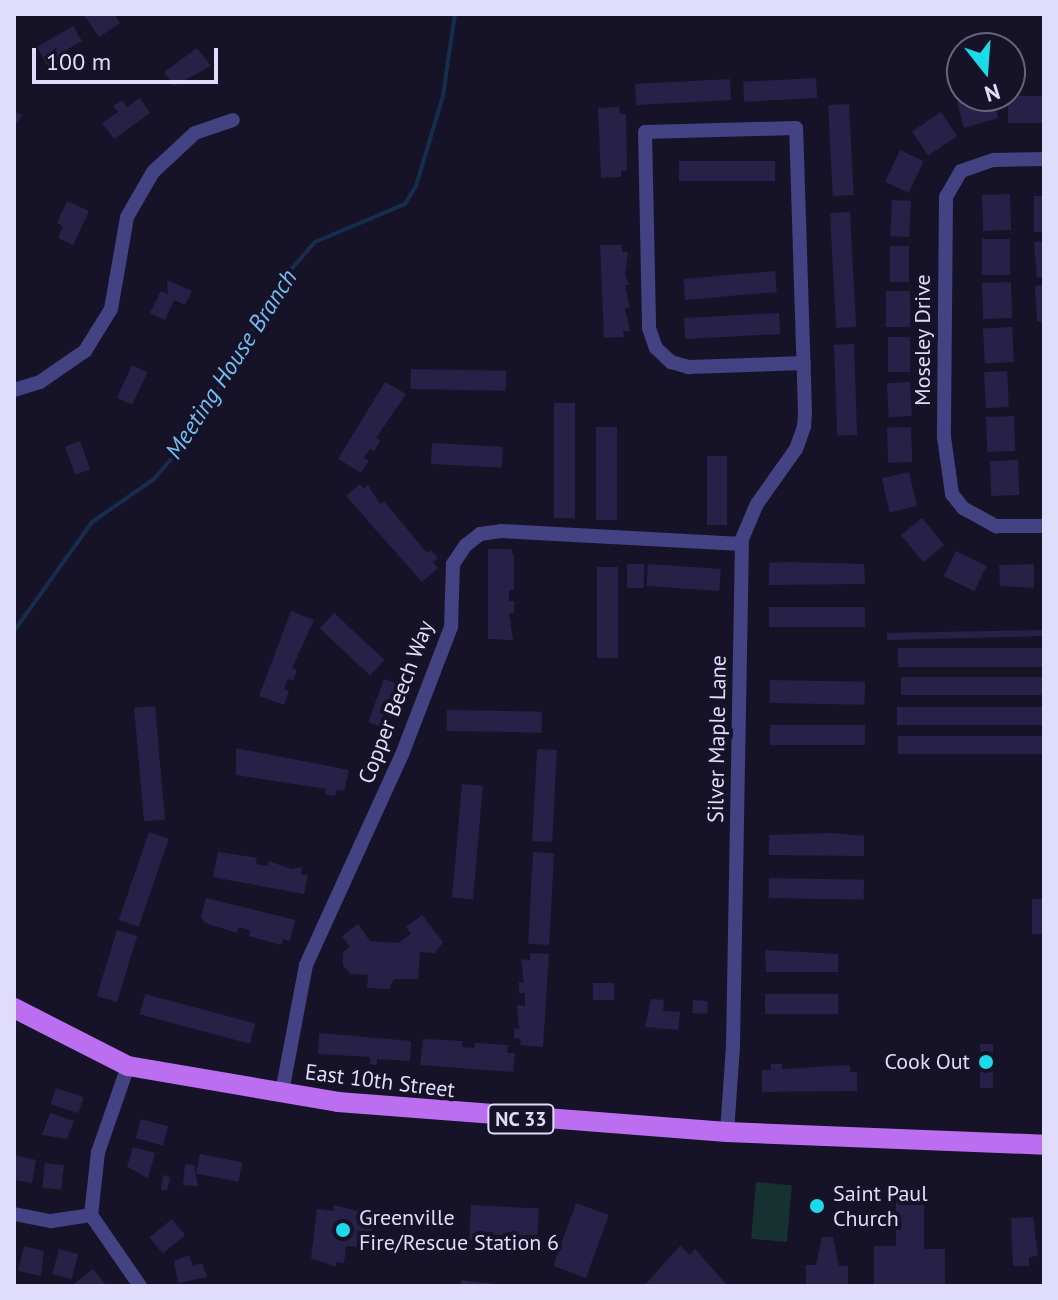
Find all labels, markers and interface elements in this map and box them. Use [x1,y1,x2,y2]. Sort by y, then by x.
scale bar [36,32,222,82]
north arrow [946,32,1026,112]
text: 100 m [46,46,111,77]
text: N [981,78,1003,109]
water label: Meeting House Branch [159,264,303,464]
street label: Moseley Drive [910,274,936,406]
street label: Copper Beech Way [353,617,439,787]
street label: Silver Maple Lane [702,655,732,823]
place label: Cook Out [884,1049,970,1075]
marker: Cook Out [977,1053,995,1071]
street label: East 10th Street [304,1059,456,1103]
road number: NC 33 [485,1103,557,1135]
place label: Saint Paul Church [833,1180,928,1232]
marker: Saint Paul Church [808,1197,826,1215]
place label: Greenville Fire/Rescue Station 6 [359,1204,559,1256]
marker: Greenville Fire/Rescue Station 6 [334,1221,352,1239]

